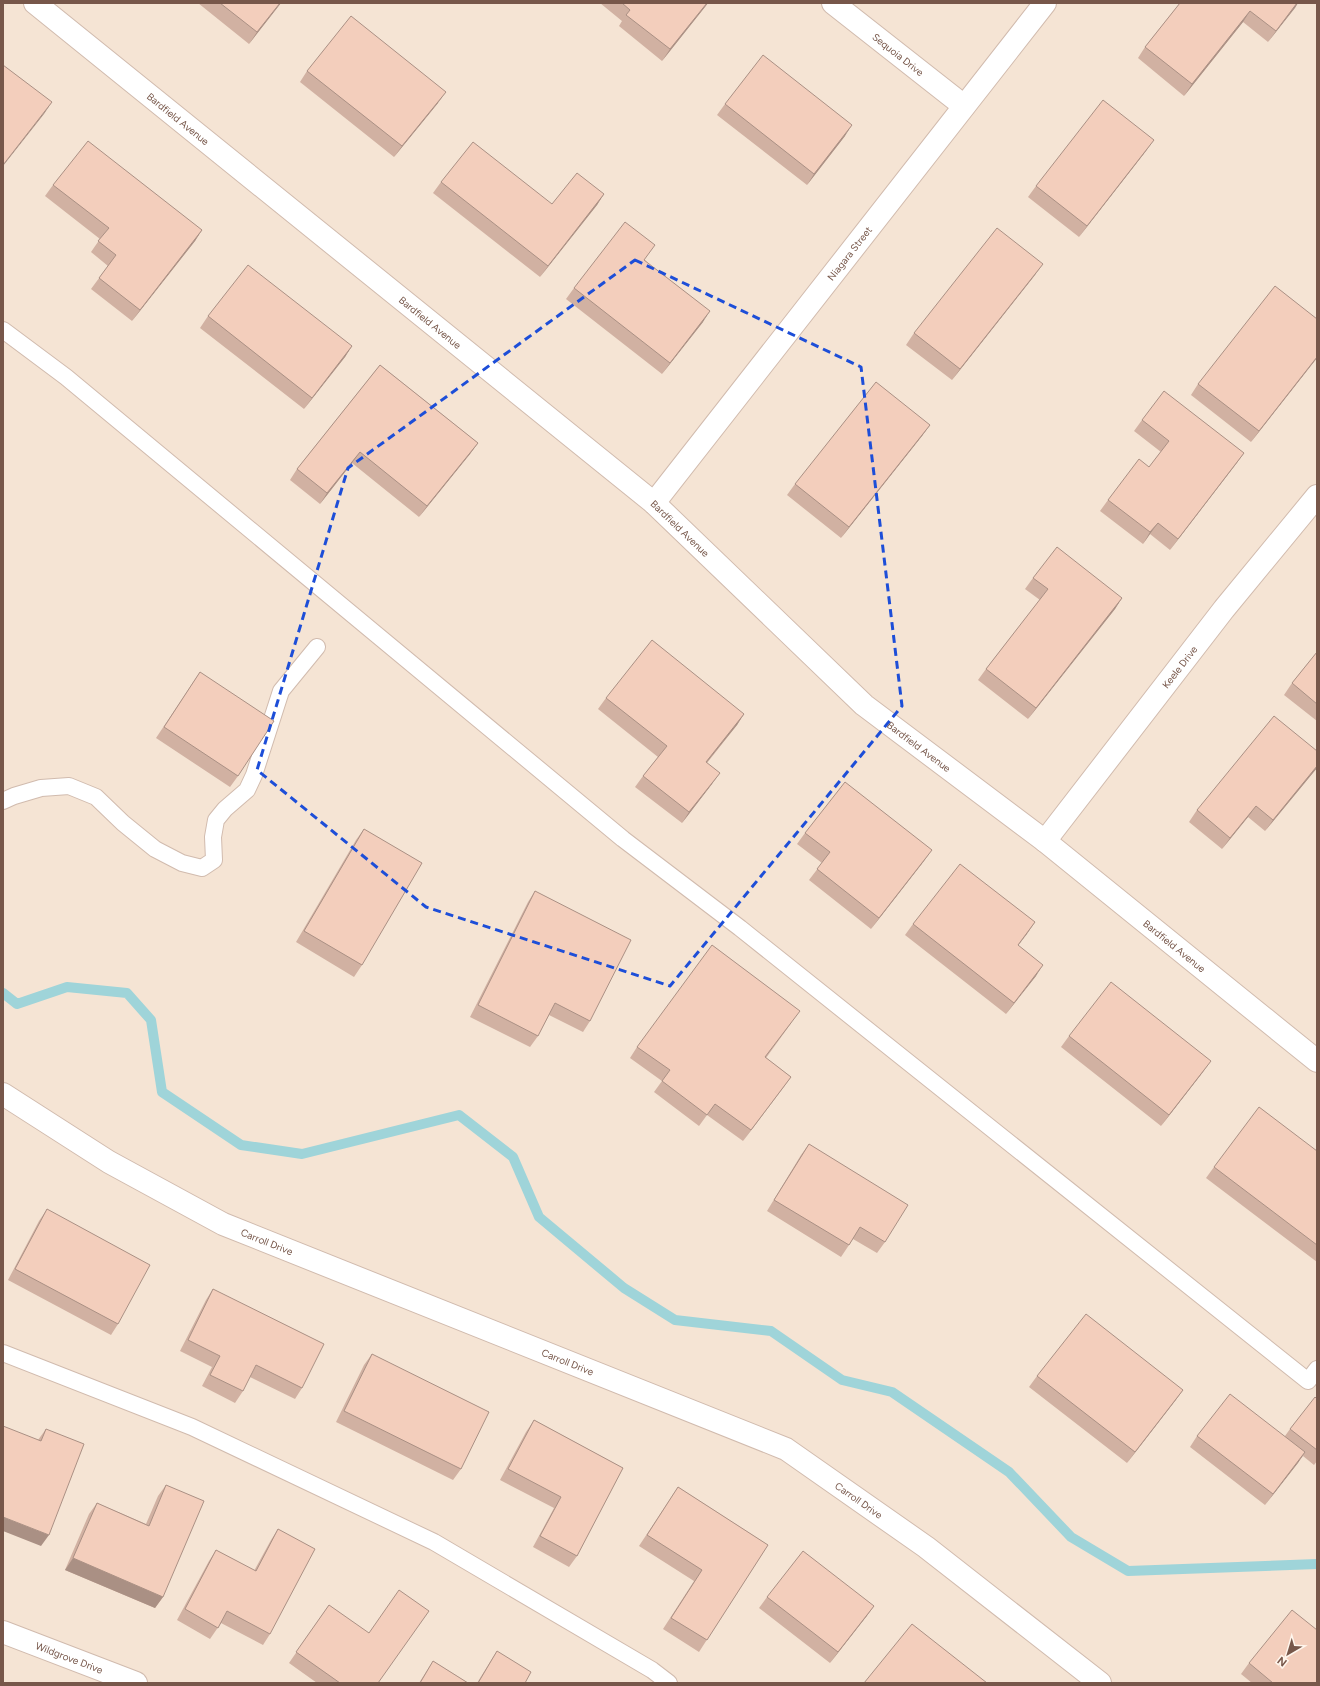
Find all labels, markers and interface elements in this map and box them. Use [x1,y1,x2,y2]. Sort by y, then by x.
street label: Sequoia Drive [870,30,927,79]
street label: Bardfield Avenue [144,90,212,148]
street label: Niagara Street [824,223,875,283]
street label: Bardfield Avenue [396,293,464,352]
street label: Bardfield Avenue [648,497,713,560]
street label: Keele Drive [1159,643,1200,691]
street label: Bardfield Avenue [885,718,954,775]
street label: Bardfield Avenue [1141,917,1209,975]
street label: Carroll Drive [239,1225,295,1258]
street label: Carroll Drive [540,1346,596,1378]
street label: Carroll Drive [833,1479,886,1521]
north arrow [1268,1634,1308,1674]
street label: Wildgrove Drive [34,1639,105,1676]
text: N [1275,1654,1290,1669]

